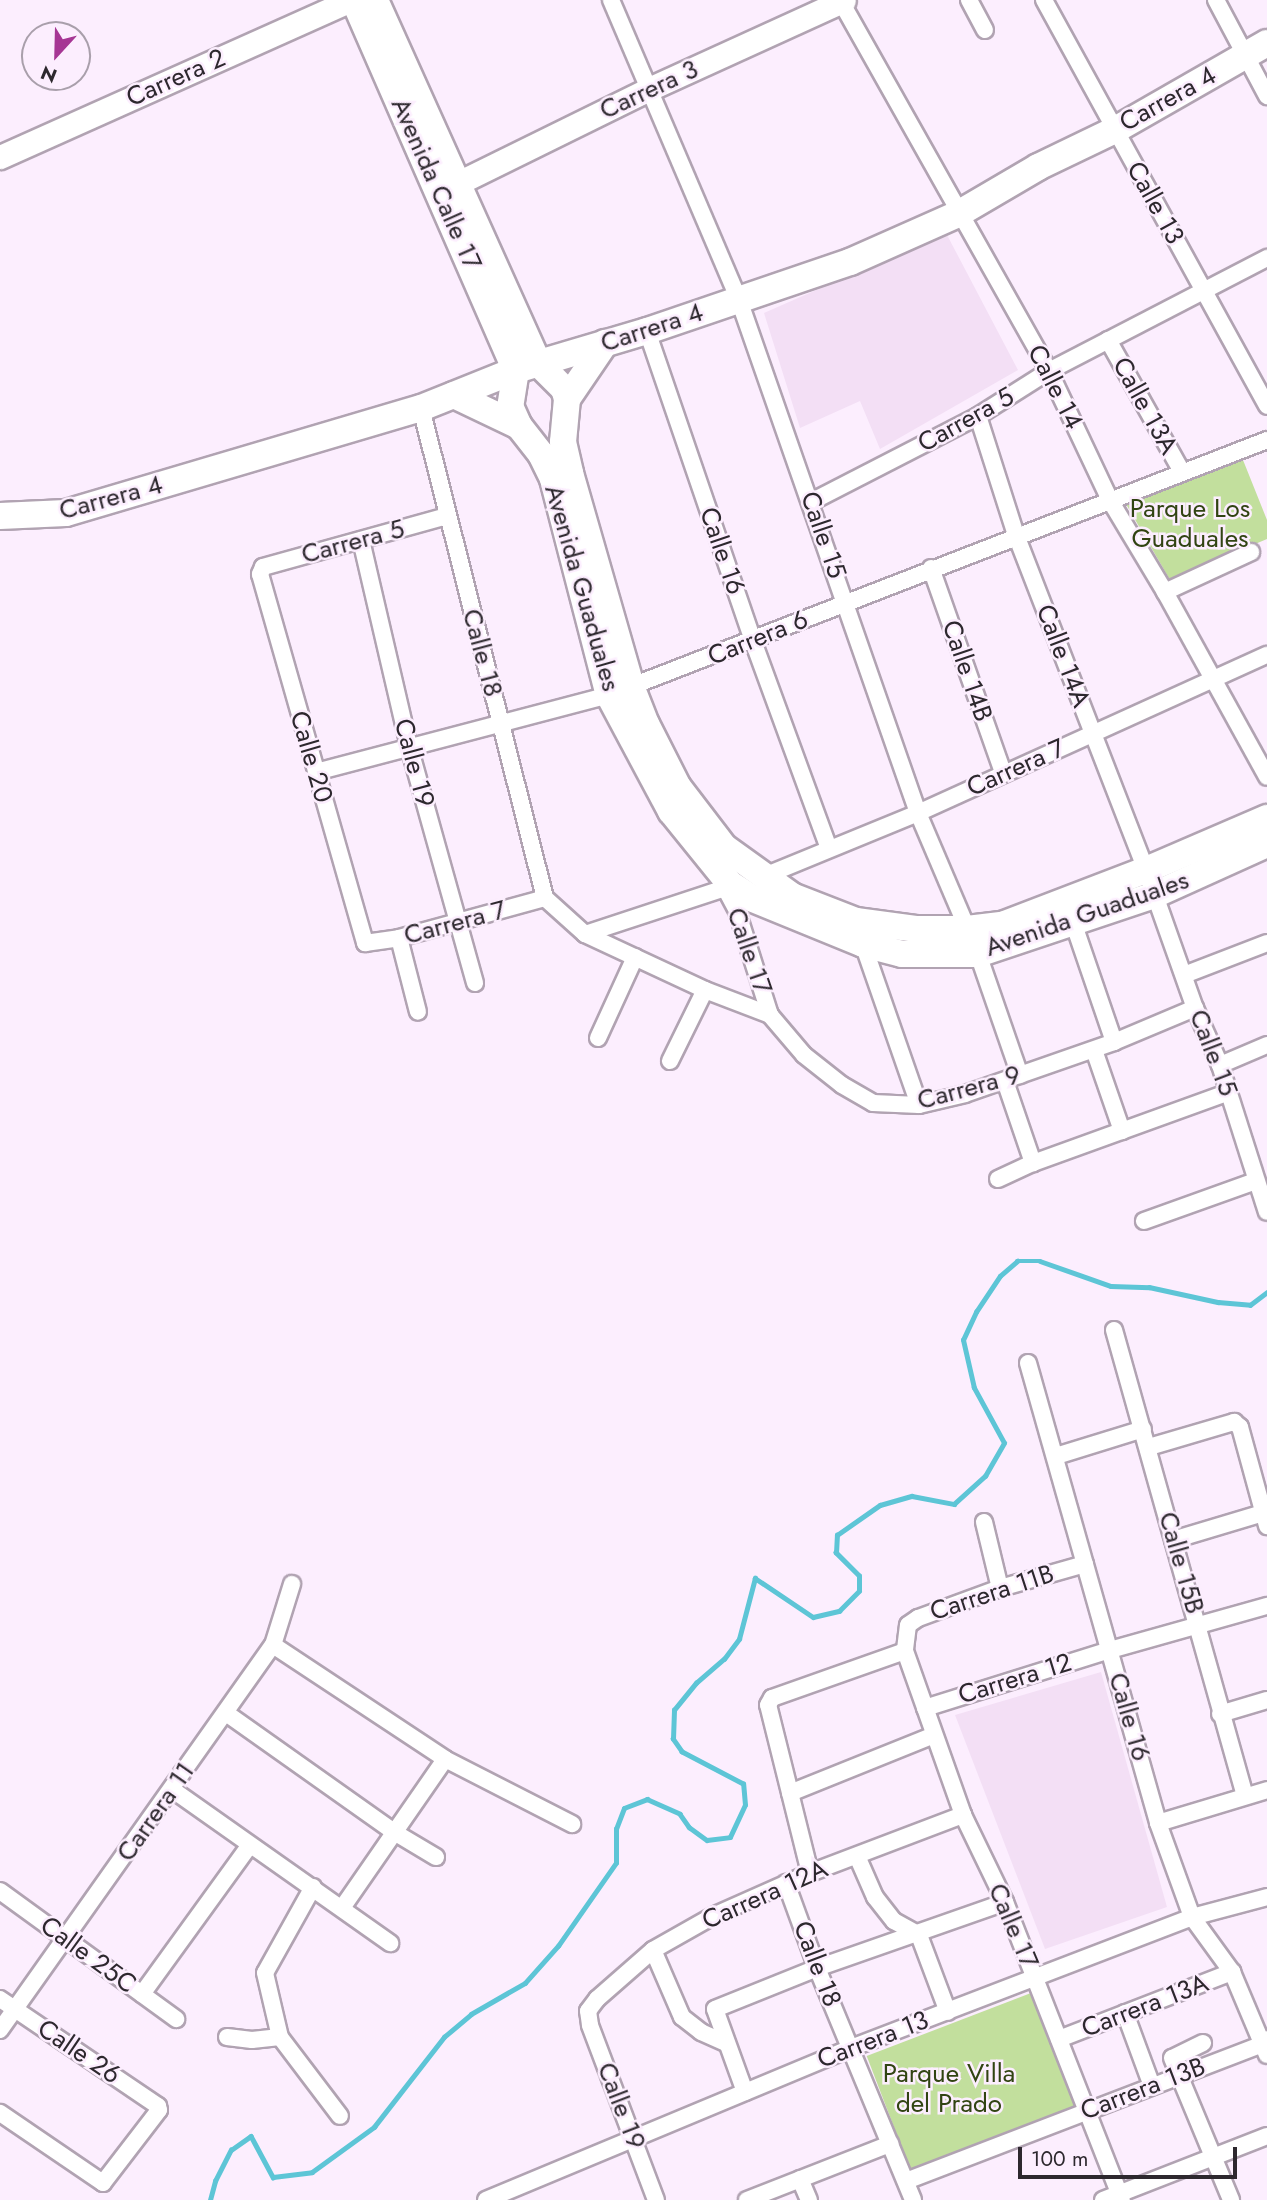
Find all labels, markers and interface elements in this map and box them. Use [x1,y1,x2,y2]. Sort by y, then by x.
north arrow [21,21,91,91]
street label: Carrera 2 [122,42,230,114]
street label: Carrera 3 [595,54,703,126]
text: N [37,59,61,89]
street label: Carrera 4 [1114,60,1222,138]
street label: Avenida Calle 17 [384,93,488,275]
street label: Calle 13 [1120,156,1190,250]
street label: Carrera 4 [597,297,707,359]
street label: Calle 14 [1021,340,1089,434]
street label: Calle 13A [1106,352,1184,460]
street label: Carrera 5 [913,381,1019,459]
street label: Carrera 4 [56,469,166,527]
street label: Avenida Guaduales [538,481,626,695]
street label: Calle 15 [794,487,852,583]
park label: Parque Los Guaduales [1130,493,1250,554]
street label: Calle 16 [693,503,751,599]
street label: Carrera 5 [298,513,408,571]
street label: Calle 14A [1029,600,1097,712]
street label: Carrera 6 [703,604,813,672]
street label: Calle 18 [455,606,509,700]
street label: Calle 14B [935,616,999,726]
street label: Calle 20 [283,708,339,806]
street label: Calle 19 [387,715,441,811]
street label: Carrera 7 [962,733,1070,803]
street label: Avenida Guaduales [981,865,1193,963]
street label: Carrera 7 [401,894,509,952]
street label: Calle 17 [720,904,778,998]
street label: Calle 15 [1182,1005,1244,1101]
street label: Carrera 9 [914,1059,1024,1117]
street label: Calle 15B [1152,1509,1210,1617]
street label: Carrera 11B [926,1558,1058,1628]
street label: Carrera 12 [955,1647,1075,1711]
street label: Calle 16 [1102,1669,1156,1765]
street label: Carrera 11 [111,1756,201,1868]
street label: Carrera 12A [697,1853,833,1937]
street label: Calle 17 [981,1879,1045,1973]
street label: Calle 25C [34,1910,142,2000]
street label: Calle 18 [786,1917,848,2011]
street label: Carrera 13A [1077,1968,1213,2044]
street label: Carrera 13 [813,2005,933,2075]
street label: Calle 26 [32,2013,126,2091]
street label: Carrera 13B [1076,2051,1210,2127]
street label: Calle 19 [590,2058,652,2154]
park label: Parque Villa del Prado [883,2058,1015,2120]
scale bar [1022,2134,1241,2178]
text: 100 m [1031,2144,1088,2174]

